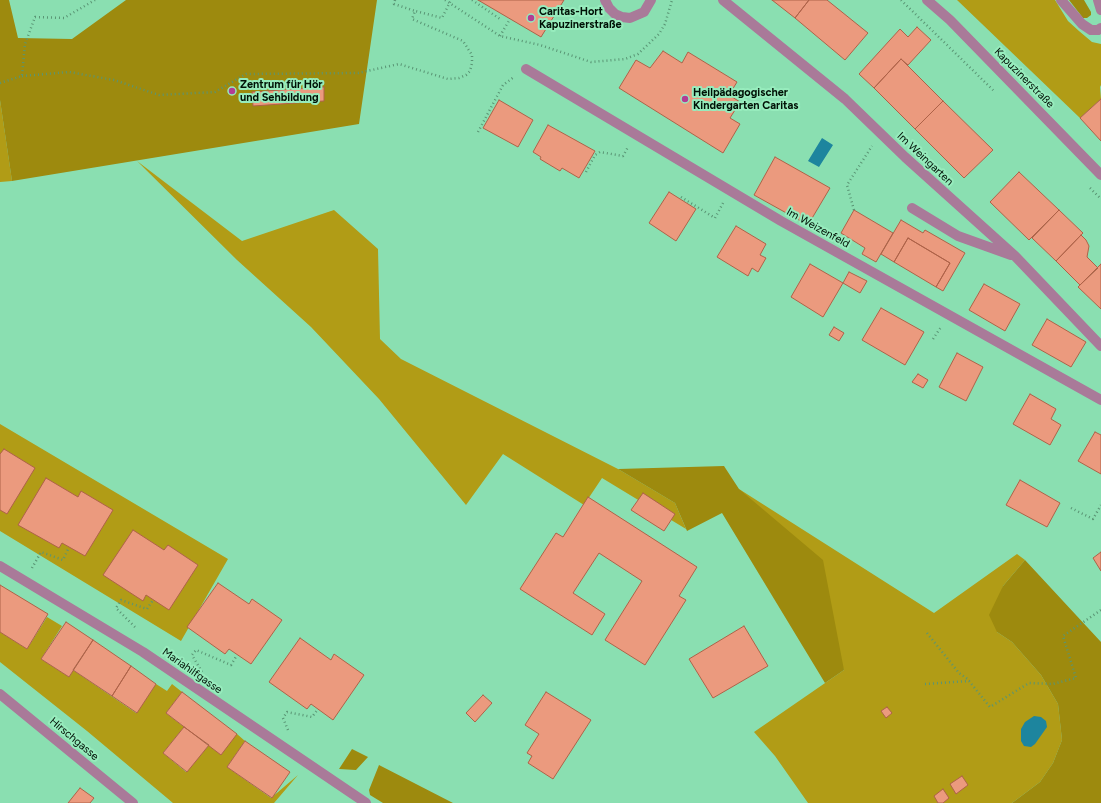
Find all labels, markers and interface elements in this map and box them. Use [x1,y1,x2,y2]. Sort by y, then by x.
place label: Caritas-Hort Kapuzinerstraße [539,5,621,31]
marker: Caritas-Hort Kapuzinerstraße [526,13,536,23]
street label: Kapuzinerstraße [991,45,1057,111]
place label: Zentrum für Hör und Sehbildung [240,78,323,104]
marker: Zentrum für Hör und Sehbildung [227,86,237,96]
place label: Heilpädagogischer Kindergarten Caritas [693,86,798,112]
marker: Heilpädagogischer Kindergarten Caritas [680,94,690,104]
street label: Im Weingarten [894,130,956,188]
street label: Im Weizenfeld [784,205,852,251]
street label: Mariahilfgasse [159,645,225,697]
street label: Hirschgasse [47,715,101,763]

